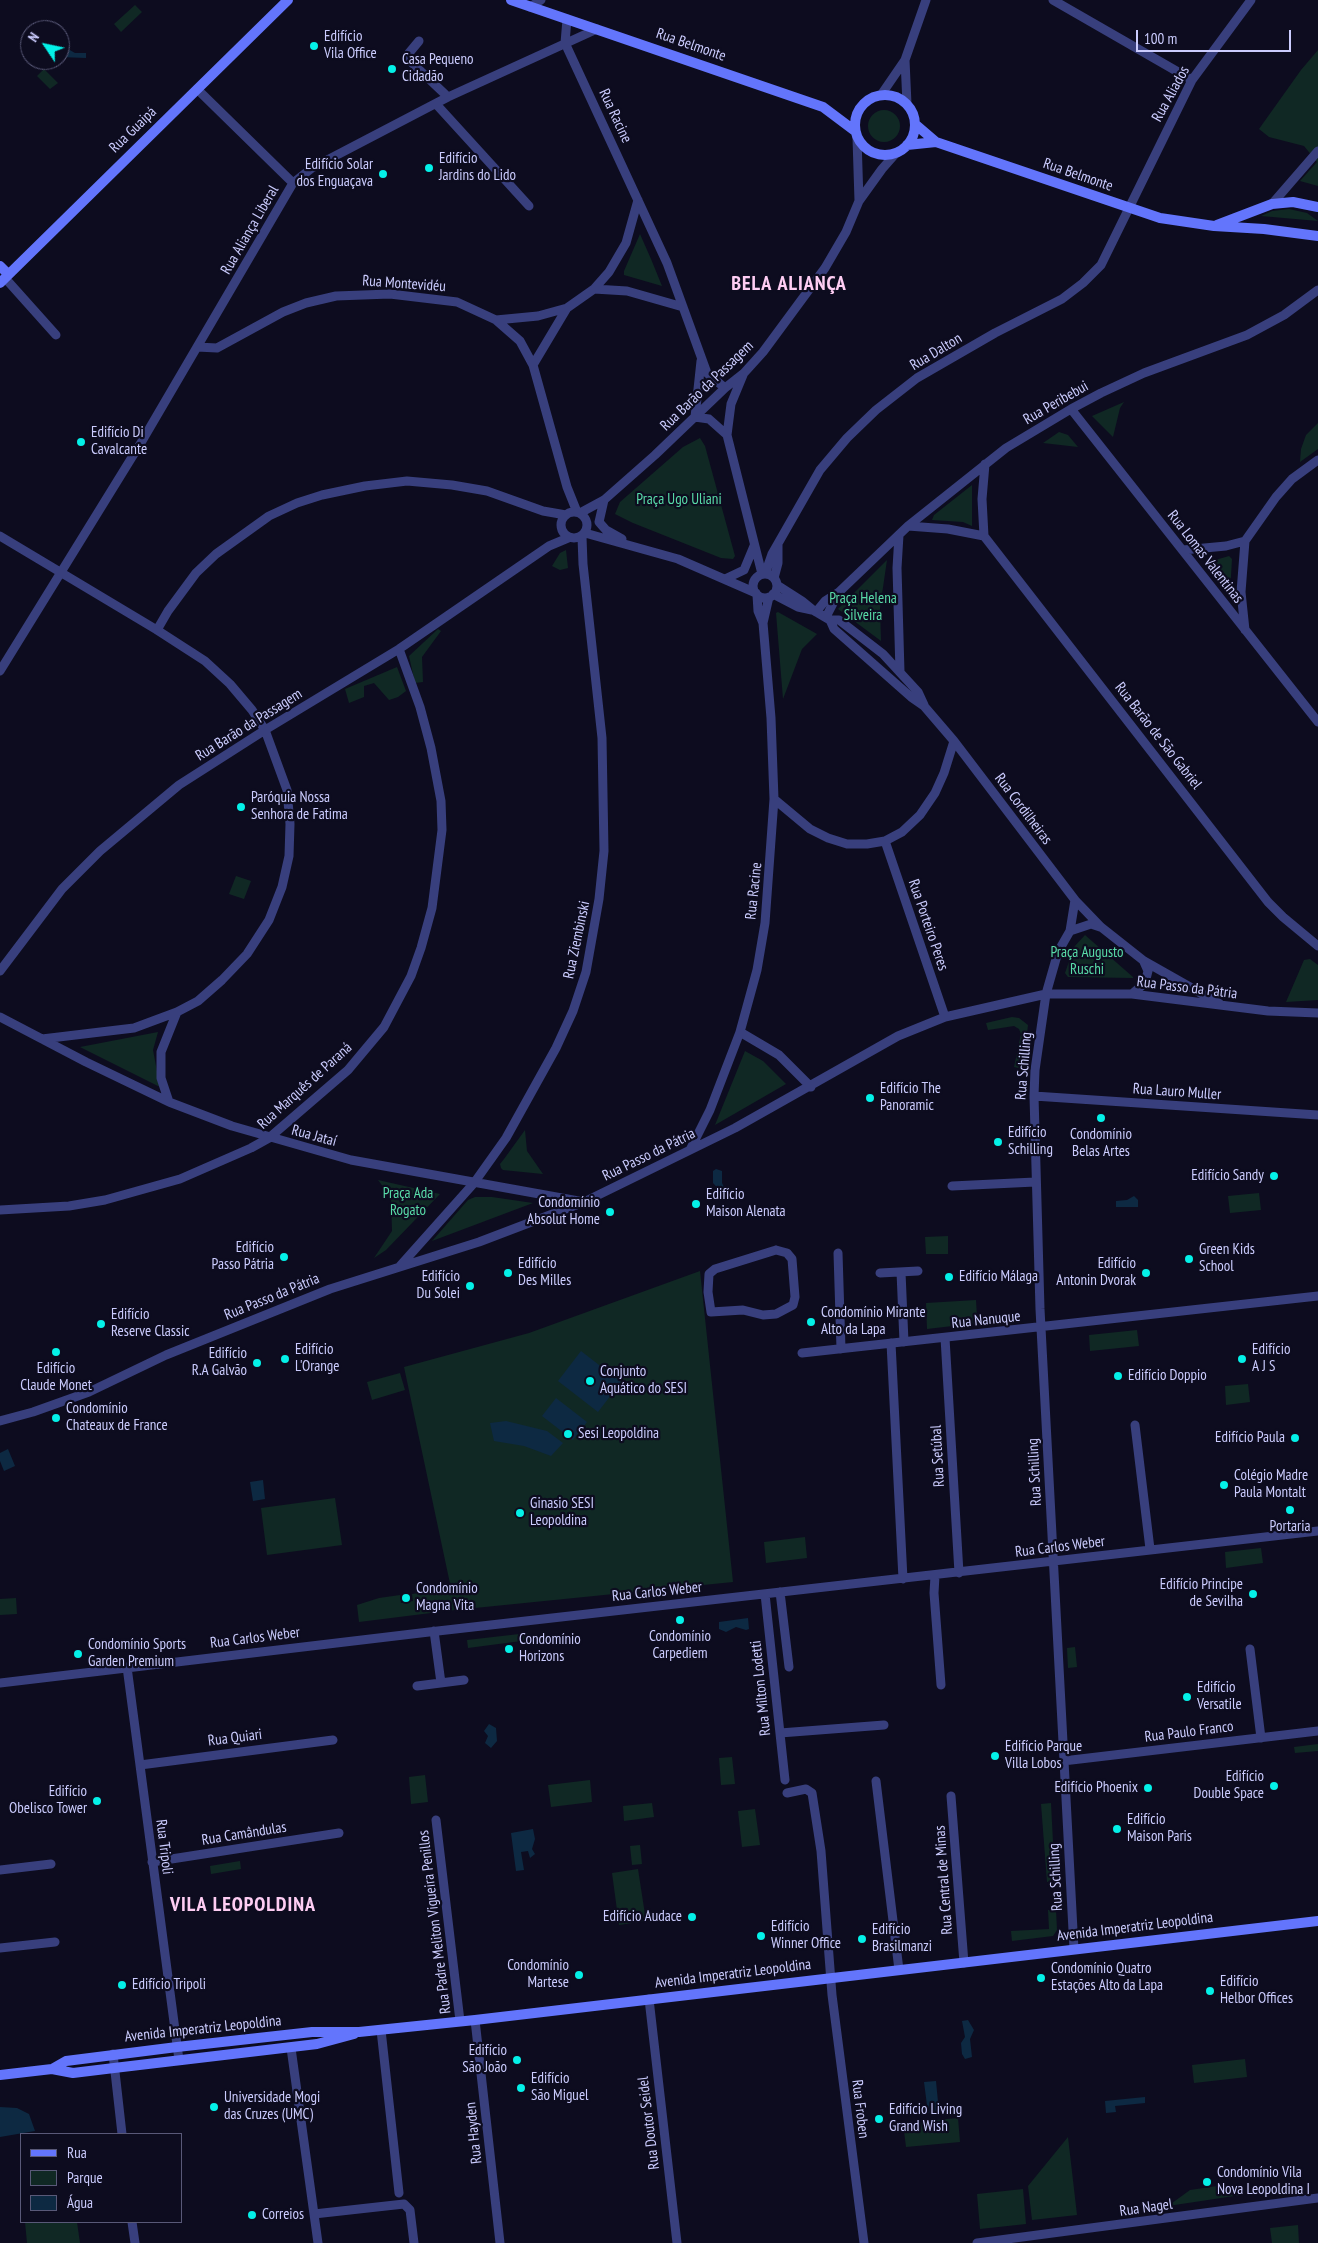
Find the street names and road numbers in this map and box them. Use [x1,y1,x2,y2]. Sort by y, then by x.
street label: Rua Belmonte [654,25,728,65]
street label: Rua Aliados [1148,63,1194,125]
street label: Rua Racine [595,86,635,146]
street label: Rua Guaipá [106,103,160,157]
street label: Rua Belmonte [1041,155,1115,195]
street label: Rua Aliança Liberal [217,182,283,278]
street label: Rua Montevidéu [362,272,446,296]
street label: Rua Dalton [907,330,965,374]
street label: Rua Barão da Passagem [657,337,757,435]
street label: Rua Peribebui [1020,377,1092,429]
street label: Rua Lomas Valentinas [1163,507,1247,607]
street label: Rua Barão de São Gabriel [1111,679,1205,793]
street label: Rua Barão da Passagem [192,685,306,765]
street label: Rua Cordilheiras [990,770,1056,848]
street label: Rua Racine [742,861,766,921]
street label: Rua Porteiro Peres [904,877,952,973]
street label: Rua Ziembinski [560,899,594,981]
street label: Rua Passo da Pátria [1136,973,1238,1003]
street label: Rua Schilling [1012,1031,1036,1101]
street label: Rua Marquês de Paraná [254,1039,356,1133]
street label: Rua Lauro Muller [1132,1080,1222,1104]
street label: Rua Jataí [290,1121,338,1151]
street label: Rua Passo da Pátria [600,1125,698,1185]
street label: Rua Passo da Pátria [222,1270,322,1324]
street label: Rua Nanuque [951,1307,1021,1333]
street label: Rua Setúbal [927,1424,949,1488]
street label: Rua Schilling [1024,1438,1046,1506]
street label: Rua Carlos Weber [1014,1533,1106,1561]
street label: Rua Carlos Weber [611,1578,703,1606]
street label: Rua Carlos Weber [209,1624,301,1652]
street label: Rua Milton Lodetti [747,1639,775,1737]
street label: Rua Paulo Franco [1144,1718,1234,1746]
street label: Rua Quiari [207,1726,263,1750]
street label: Rua Tripoli [152,1818,176,1876]
street label: Rua Camândulas [200,1818,288,1850]
street label: Rua Central de Minas [931,1825,957,1935]
street label: Rua Padre Meliton Vigueira Penillos [415,1829,455,2015]
street label: Rua Schilling [1045,1843,1067,1911]
street label: Avenida Imperatriz Leopoldina [1056,1908,1214,1946]
street label: Avenida Imperatriz Leopoldina [654,1955,812,1993]
street label: Avenida Imperatriz Leopoldina [124,2012,282,2046]
street label: Rua Doutor Seidel [634,2075,664,2171]
street label: Rua Froben [847,2079,873,2139]
street label: Rua Hayden [462,2101,486,2165]
street label: Rua Nagel [1118,2195,1174,2221]

